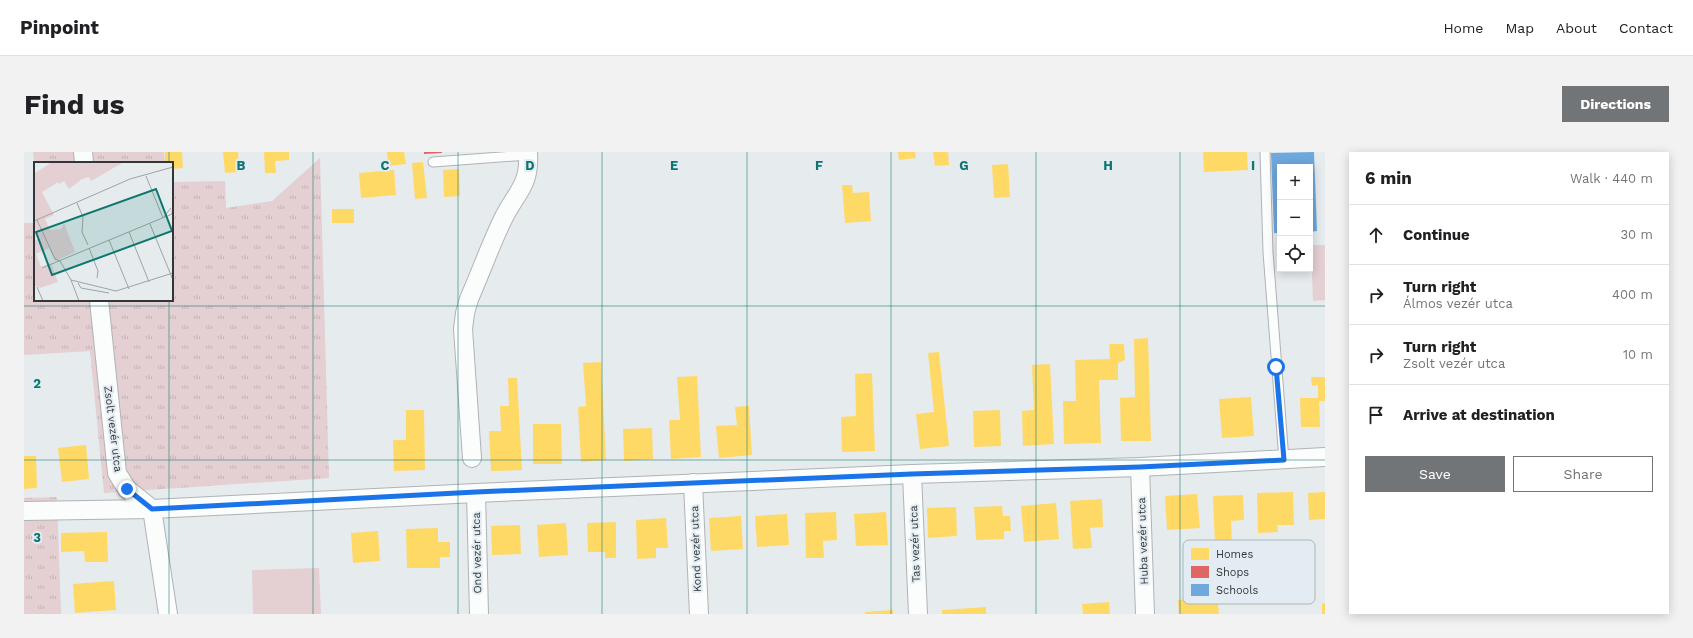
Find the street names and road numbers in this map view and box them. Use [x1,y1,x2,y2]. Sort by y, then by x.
street label: Zsolt vezér utca [101,385,125,473]
street label: Huba vezér utca [1135,497,1151,585]
street label: Tas vezér utca [907,505,923,583]
street label: Kond vezér utca [688,506,704,592]
street label: Ond vezér utca [470,512,484,594]

